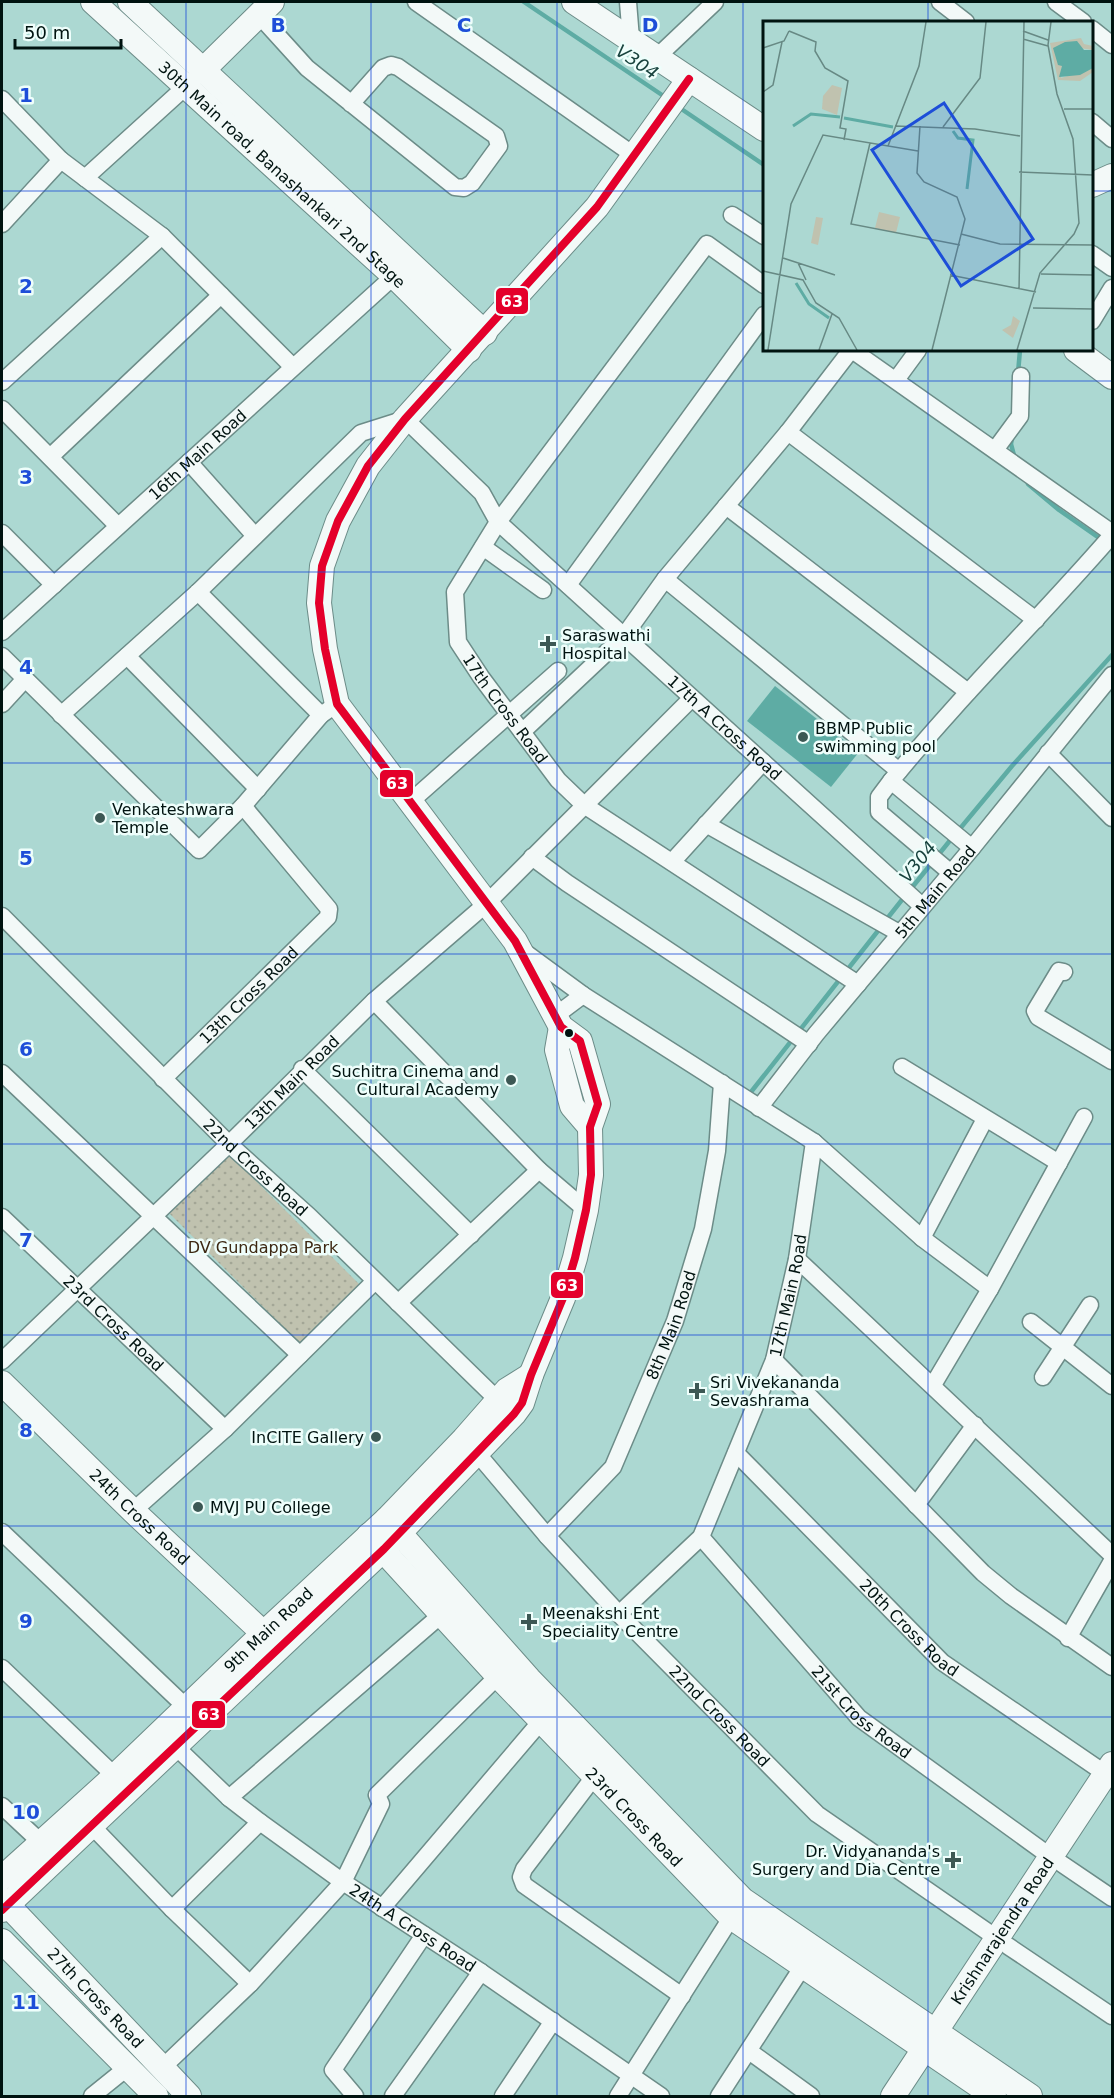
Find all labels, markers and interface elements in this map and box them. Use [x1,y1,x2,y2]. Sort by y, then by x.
scale bar [15,12,122,50]
text: B [270,13,286,37]
text: C [457,13,471,37]
text: D [642,13,658,37]
inset map [763,21,1093,351]
text: 50 m [24,22,70,43]
water label: V304 [612,40,662,83]
street label: 30th Main road, Banashankari 2nd Stage [155,58,409,292]
text: 1 [19,83,33,107]
text: 2 [19,274,33,298]
line badge: 63 [495,287,529,315]
text: 63 [501,292,523,311]
street label: 16th Main Road [145,406,251,504]
text: 3 [19,465,33,489]
place label: Saraswathi Hospital [562,626,650,663]
marker: Saraswathi Hospital [539,635,557,653]
street label: 17th Cross Road [459,651,551,767]
text: 4 [19,655,33,679]
street label: 17th A Cross Road [664,671,785,784]
place label: BBMP Public swimming pool [815,719,936,756]
marker: BBMP Public swimming pool [796,730,810,744]
line badge: 63 [379,769,414,798]
text: 63 [386,774,408,793]
place label: Venkateshwara Temple [111,800,234,837]
marker: Venkateshwara Temple [93,811,107,825]
water label: V304 [895,837,940,886]
street label: 5th Main Road [891,842,980,942]
text: 5 [19,846,33,870]
street label: 13th Cross Road [196,943,302,1048]
unlabelled marker [563,1027,575,1039]
street label: 13th Main Road [241,1032,343,1133]
text: 6 [19,1037,33,1061]
place label: Suchitra Cinema and Cultural Academy [331,1062,499,1099]
marker: Suchitra Cinema and Cultural Academy [504,1073,518,1087]
street label: 22nd Cross Road [199,1115,311,1220]
text: 7 [19,1228,33,1252]
street label: 17th Main Road [766,1233,811,1359]
park label: DV Gundappa Park [188,1238,339,1257]
street label: 8th Main Road [642,1268,700,1383]
street label: 23rd Cross Road [59,1271,167,1376]
line badge: 63 [550,1271,584,1299]
text: 63 [556,1276,578,1295]
place label: Sri Vivekananda Sevashrama [710,1373,839,1410]
marker: Sri Vivekananda Sevashrama [688,1382,706,1400]
text: 8 [19,1418,33,1442]
place label: InCITE Gallery [251,1428,364,1447]
marker: InCITE Gallery [369,1430,383,1444]
street label: 24th Cross Road [85,1465,193,1569]
place label: MVJ PU College [210,1498,331,1517]
marker: MVJ PU College [191,1500,205,1514]
street label: 20th Cross Road [856,1575,962,1680]
street label: 9th Main Road [220,1584,317,1676]
place label: Meenakshi Ent Speciality Centre [542,1604,678,1641]
text: 9 [19,1609,33,1633]
marker: Meenakshi Ent Speciality Centre [520,1613,538,1631]
street label: 22nd Cross Road [665,1662,774,1771]
street label: 21st Cross Road [807,1662,915,1763]
line badge: 63 [191,1700,226,1729]
text: 63 [198,1705,220,1724]
street label: 23rd Cross Road [581,1763,686,1871]
text: 10 [12,1800,40,1824]
place label: Dr. Vidyananda's Surgery and Dia Centre [752,1842,940,1879]
marker: Dr. Vidyananda's Surgery and Dia Centre [944,1851,962,1869]
street label: Krishnarajendra Road [947,1854,1058,2008]
street label: 24th A Cross Road [346,1880,479,1976]
street label: 27th Cross Road [43,1944,147,2052]
text: 11 [12,1990,40,2014]

